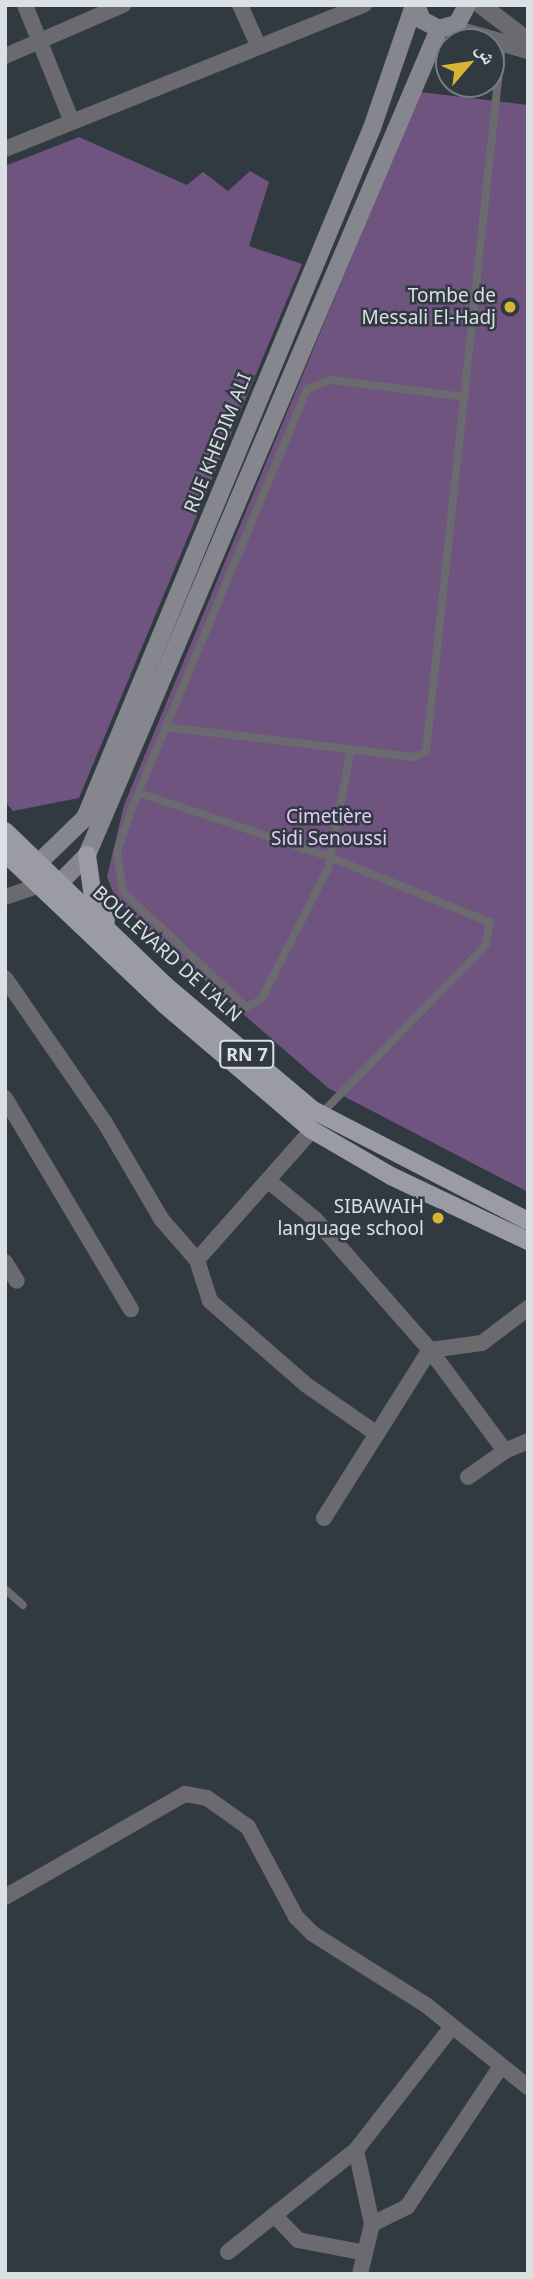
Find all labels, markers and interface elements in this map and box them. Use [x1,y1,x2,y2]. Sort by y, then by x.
north arrow [435,28,505,98]
text: ش [470,39,503,69]
place label: Tombe de Messali El-Hadj [362,285,496,329]
marker: Tombe de Messali El-Hadj [502,299,518,315]
street label: RUE KHEDIM ALI [180,370,256,516]
park label: Cimetière Sidi Senoussi [271,806,387,850]
street label: BOULEVARD DE L'ALN [88,881,246,1027]
road number: RN 7 [219,1040,275,1069]
place label: SIBAWAIH language school [277,1196,424,1240]
marker: SIBAWAIH language school [430,1210,446,1226]

